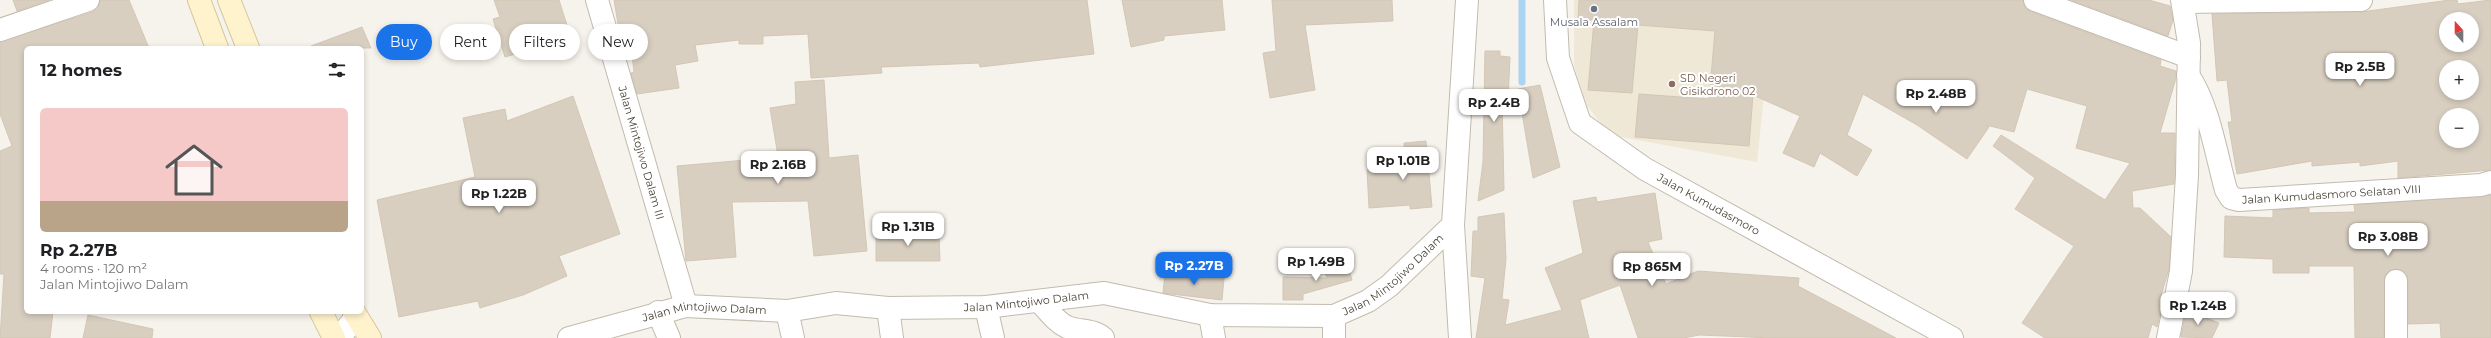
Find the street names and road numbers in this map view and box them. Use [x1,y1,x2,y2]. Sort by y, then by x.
street label: Jalan Mintojiwo Dalam III [615,83,668,221]
street label: Jalan Kumudasmoro [1654,170,1763,238]
street label: Jalan Kumudasmoro Selatan VIII [2240,182,2421,207]
street label: Jalan Mintojiwo Dalam [1339,231,1446,319]
street label: Jalan Mintojiwo Dalam [963,288,1090,314]
street label: Jalan Mintojiwo Dalam [640,299,767,325]

